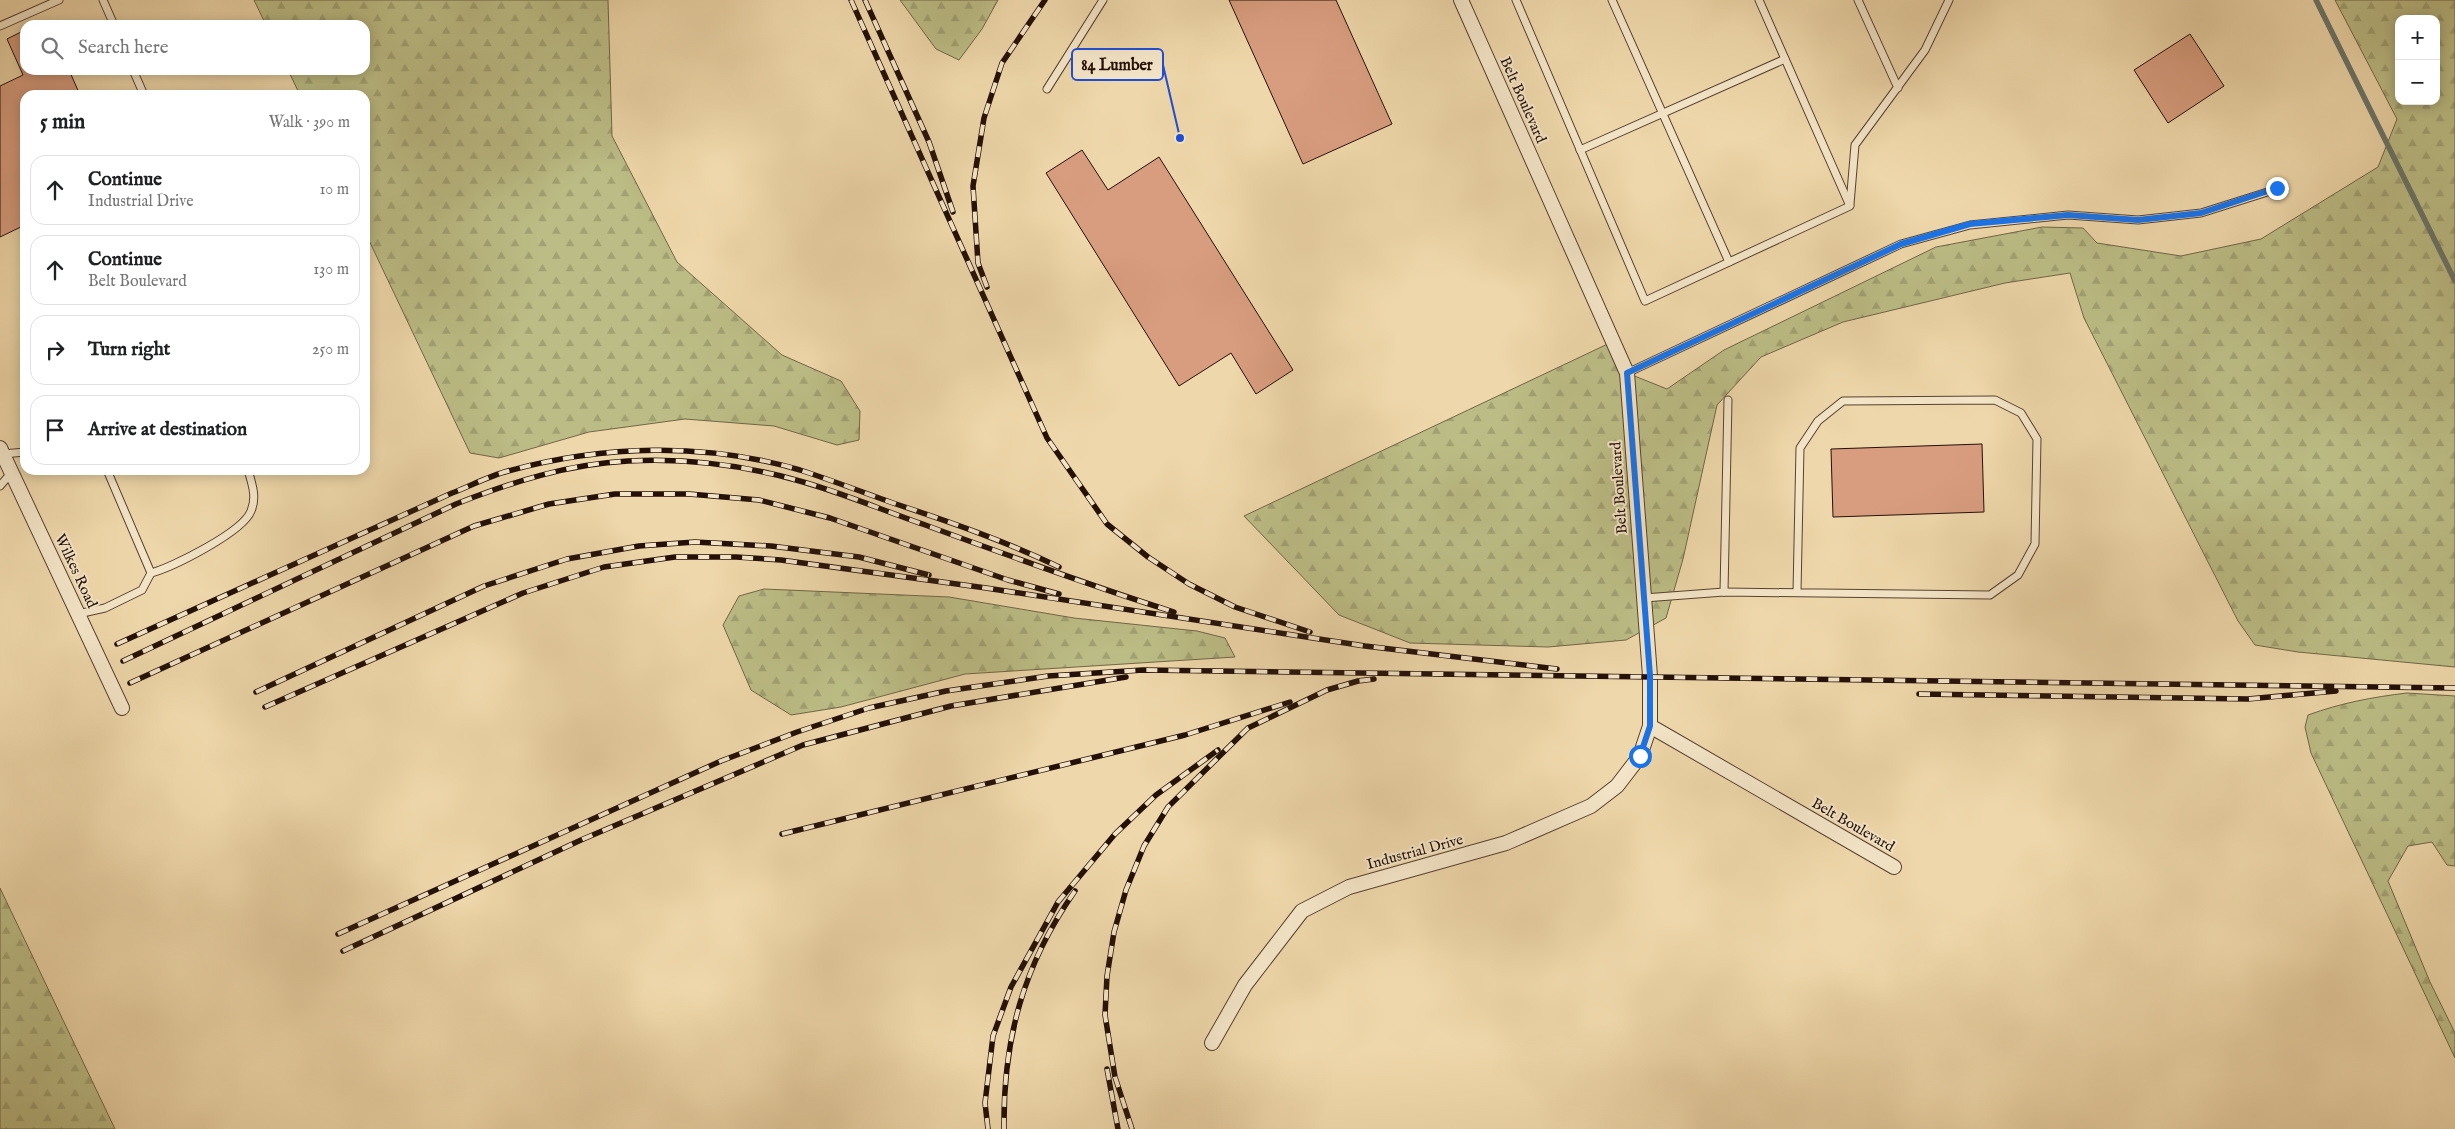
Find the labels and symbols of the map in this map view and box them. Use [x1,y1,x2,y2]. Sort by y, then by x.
callout: 84 Lumber [1072,49,1163,80]
street label: Belt Boulevard [1495,54,1551,147]
text: 84 Lumber [1081,56,1153,76]
route end [2266,177,2289,200]
street label: Belt Boulevard [1606,440,1632,535]
street label: Wilkes Road [51,531,102,612]
route start [1629,745,1652,768]
street label: Belt Boulevard [1808,794,1899,857]
street label: Industrial Drive [1365,830,1465,874]

